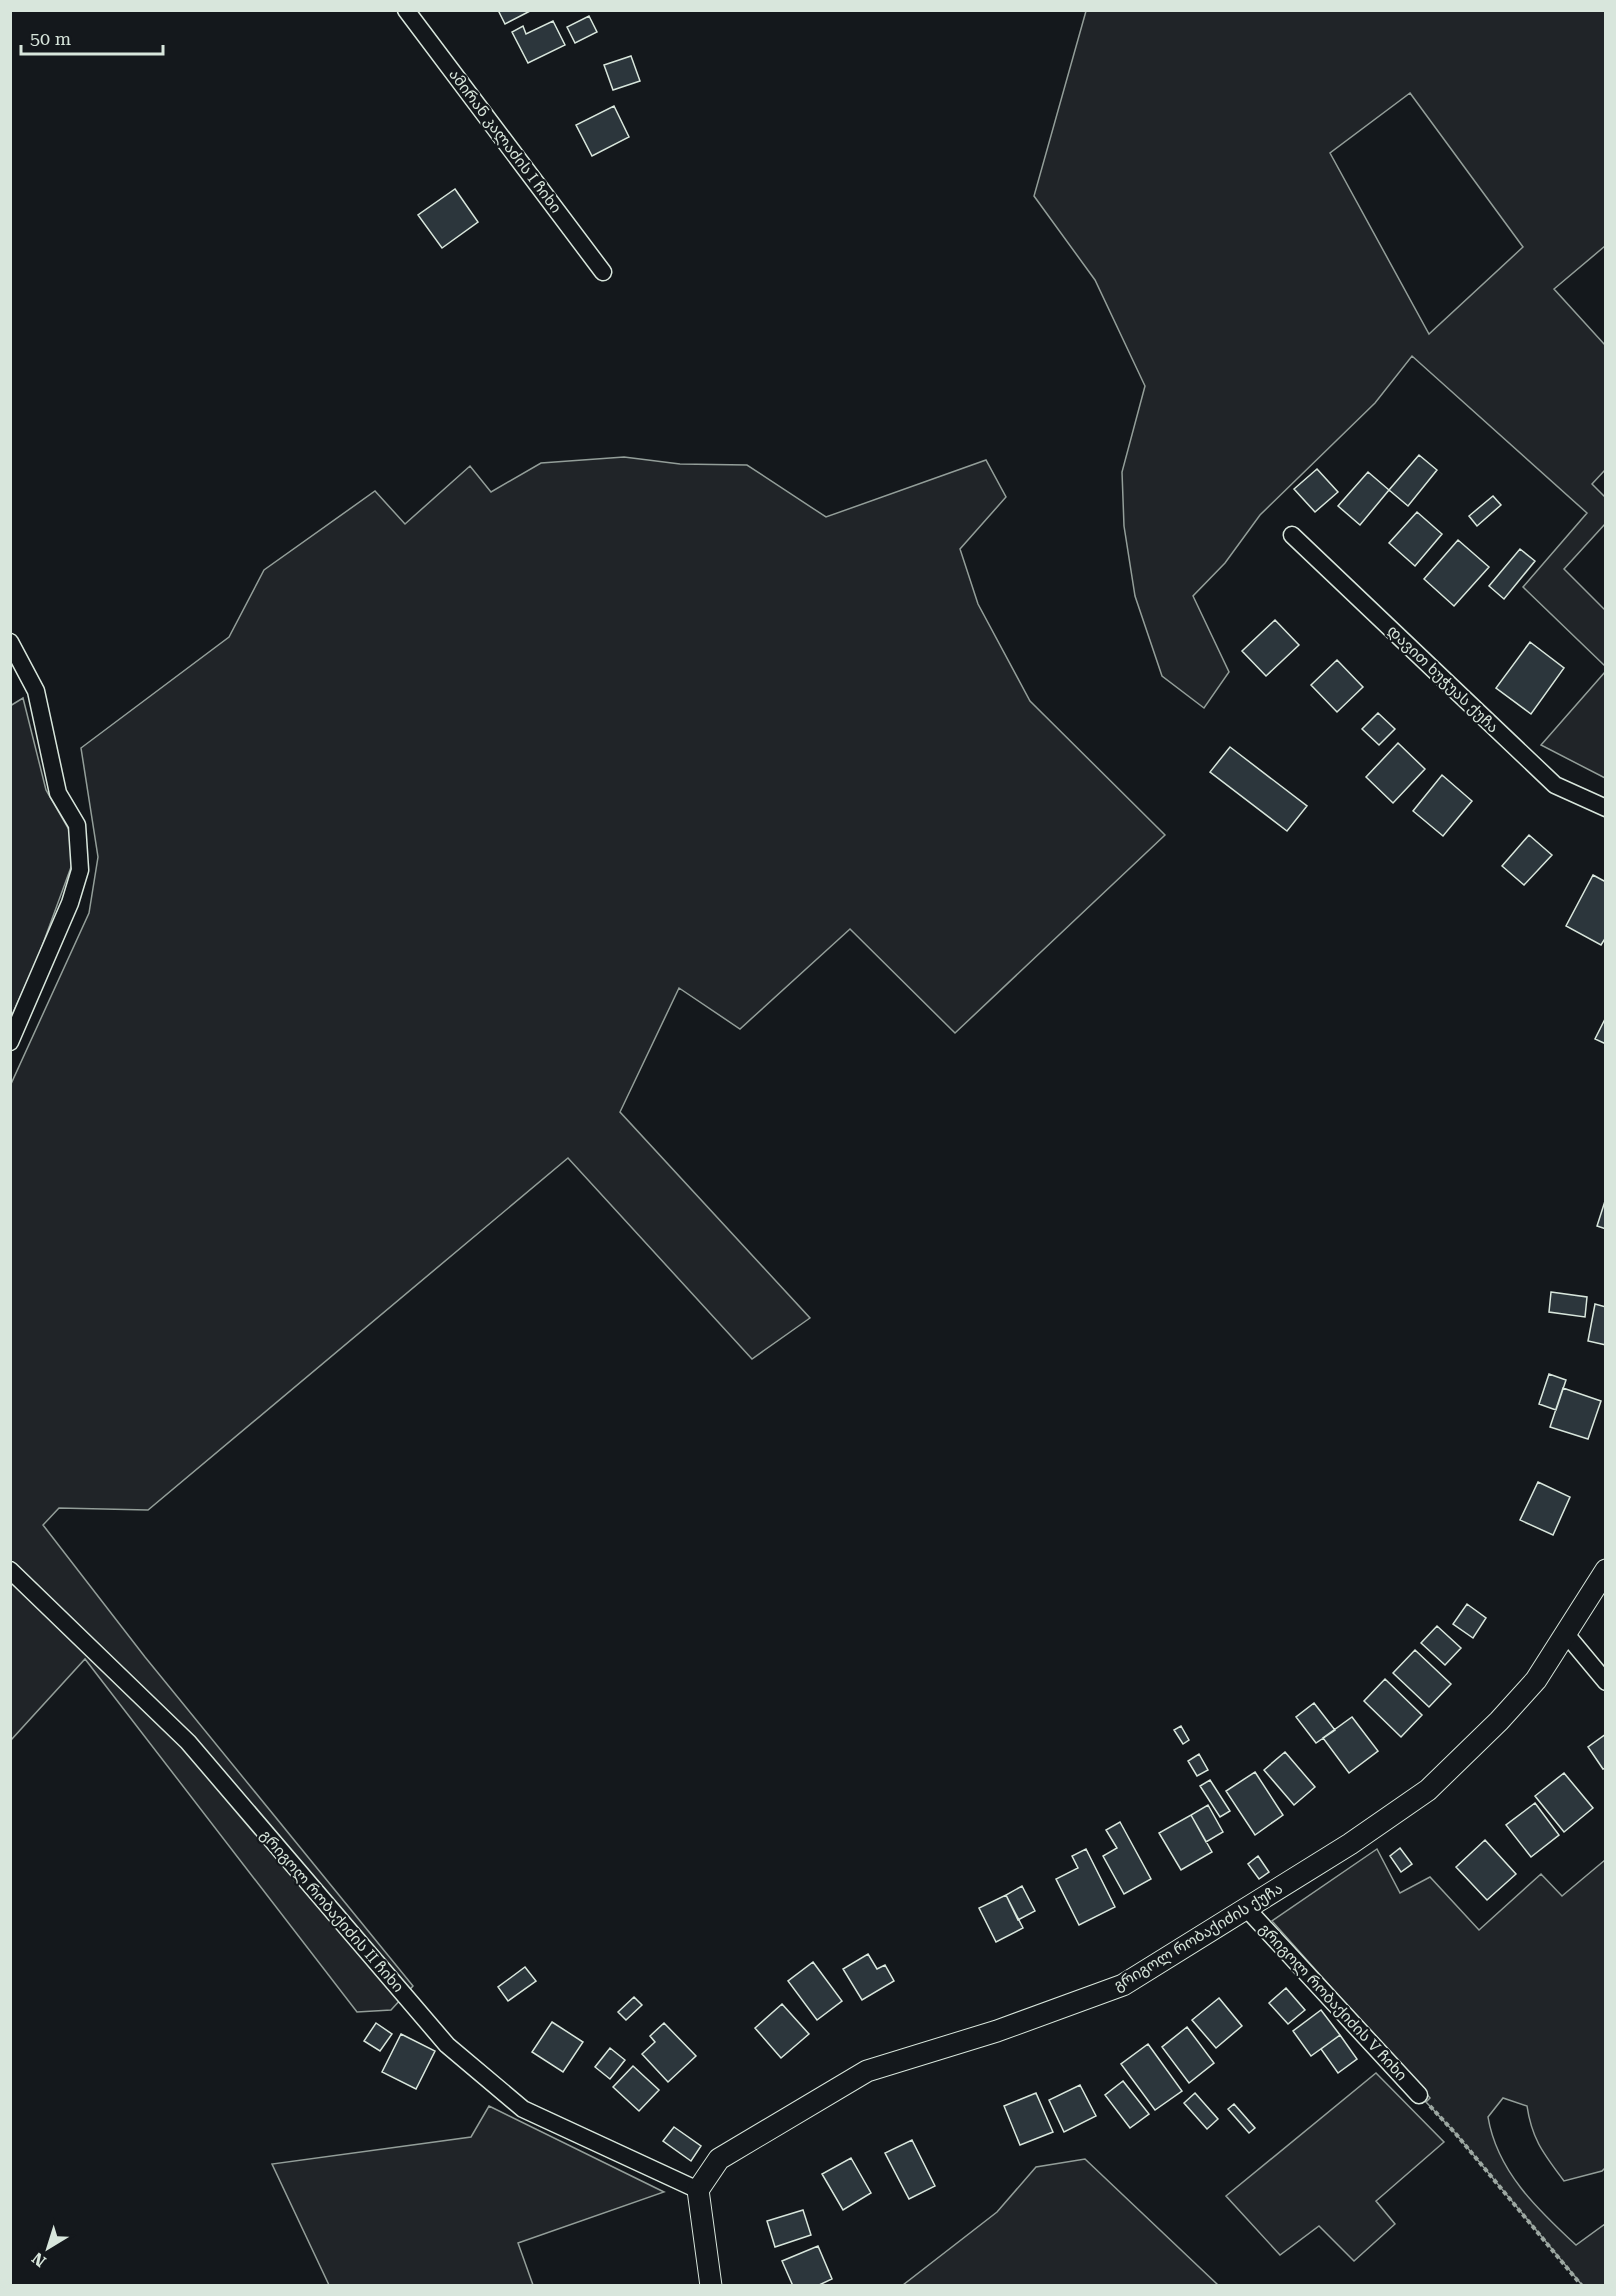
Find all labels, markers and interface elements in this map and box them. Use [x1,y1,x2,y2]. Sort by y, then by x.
scale bar [21,18,164,56]
text: 50 m [30,28,71,49]
street label: ამირან კალაძის I ჩიხი [445,65,565,217]
street label: დავით ხუჭუას ქუჩა [1384,621,1502,737]
street label: გრიგოლ რობაქიძის II ჩიხი [257,1826,407,1996]
street label: გრიგოლ რობაქიძის ქუჩა [1110,1879,1286,1995]
street label: გრიგოლ რობაქიძის V ჩიხი [1255,1920,1411,2084]
north arrow [18,2218,78,2278]
text: N [28,2248,50,2271]

